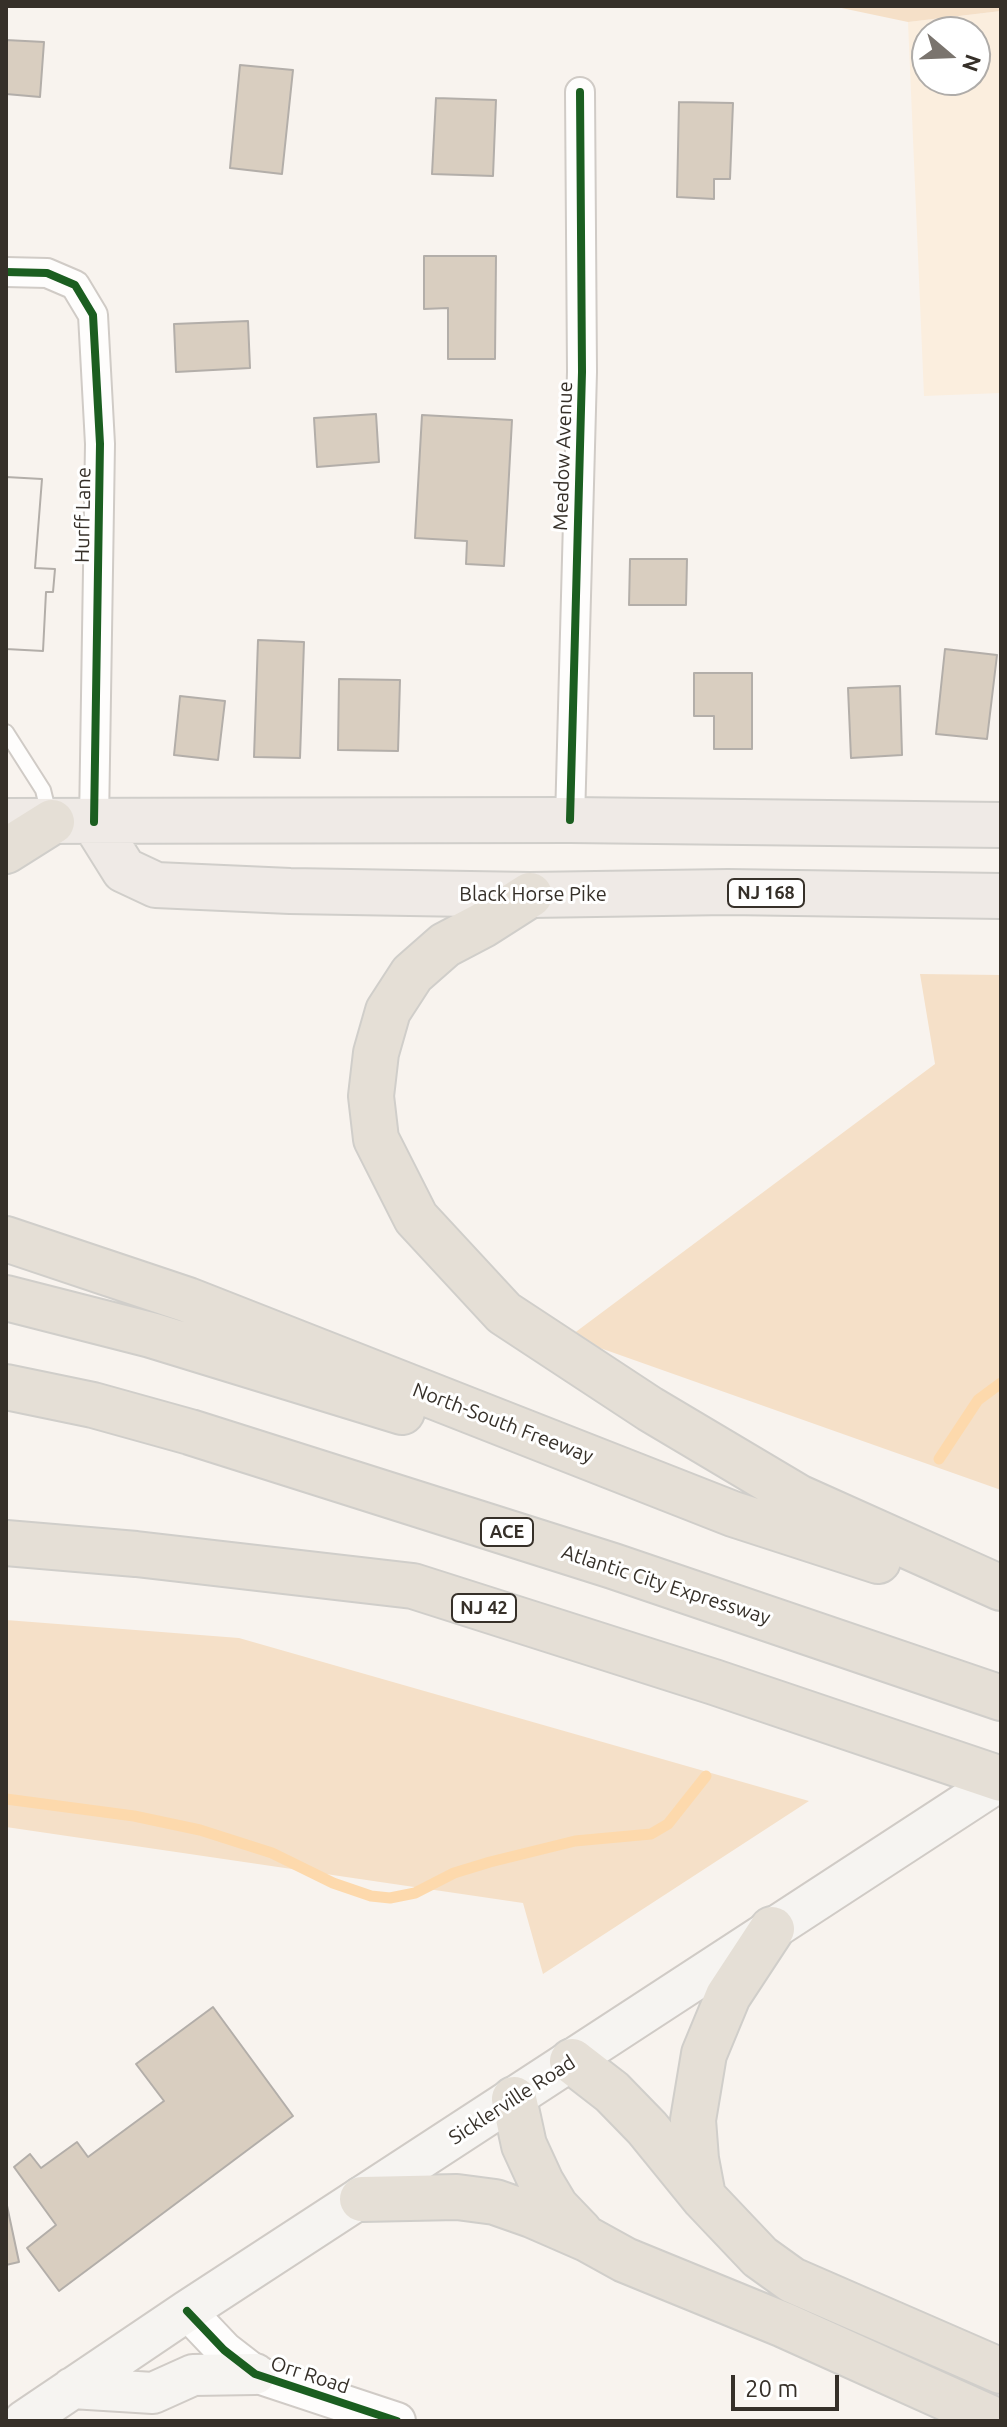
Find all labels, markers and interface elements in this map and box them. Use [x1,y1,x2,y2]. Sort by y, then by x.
north arrow [911,16,991,96]
text: N [958,51,987,75]
street label: Meadow Avenue [548,381,578,531]
street label: Hurff Lane [70,467,96,563]
road number: NJ 168 [728,879,804,907]
street label: Black Horse Pike [459,882,607,906]
street label: North-South Freeway [409,1378,597,1468]
road number: ACE [481,1518,533,1546]
street label: Atlantic City Expressway [559,1540,773,1630]
road number: NJ 42 [452,1594,516,1622]
street label: Sicklerville Road [444,2050,580,2150]
street label: Orr Road [268,2351,352,2399]
scale bar [735,2359,843,2409]
text: 20 m [745,2375,798,2402]

